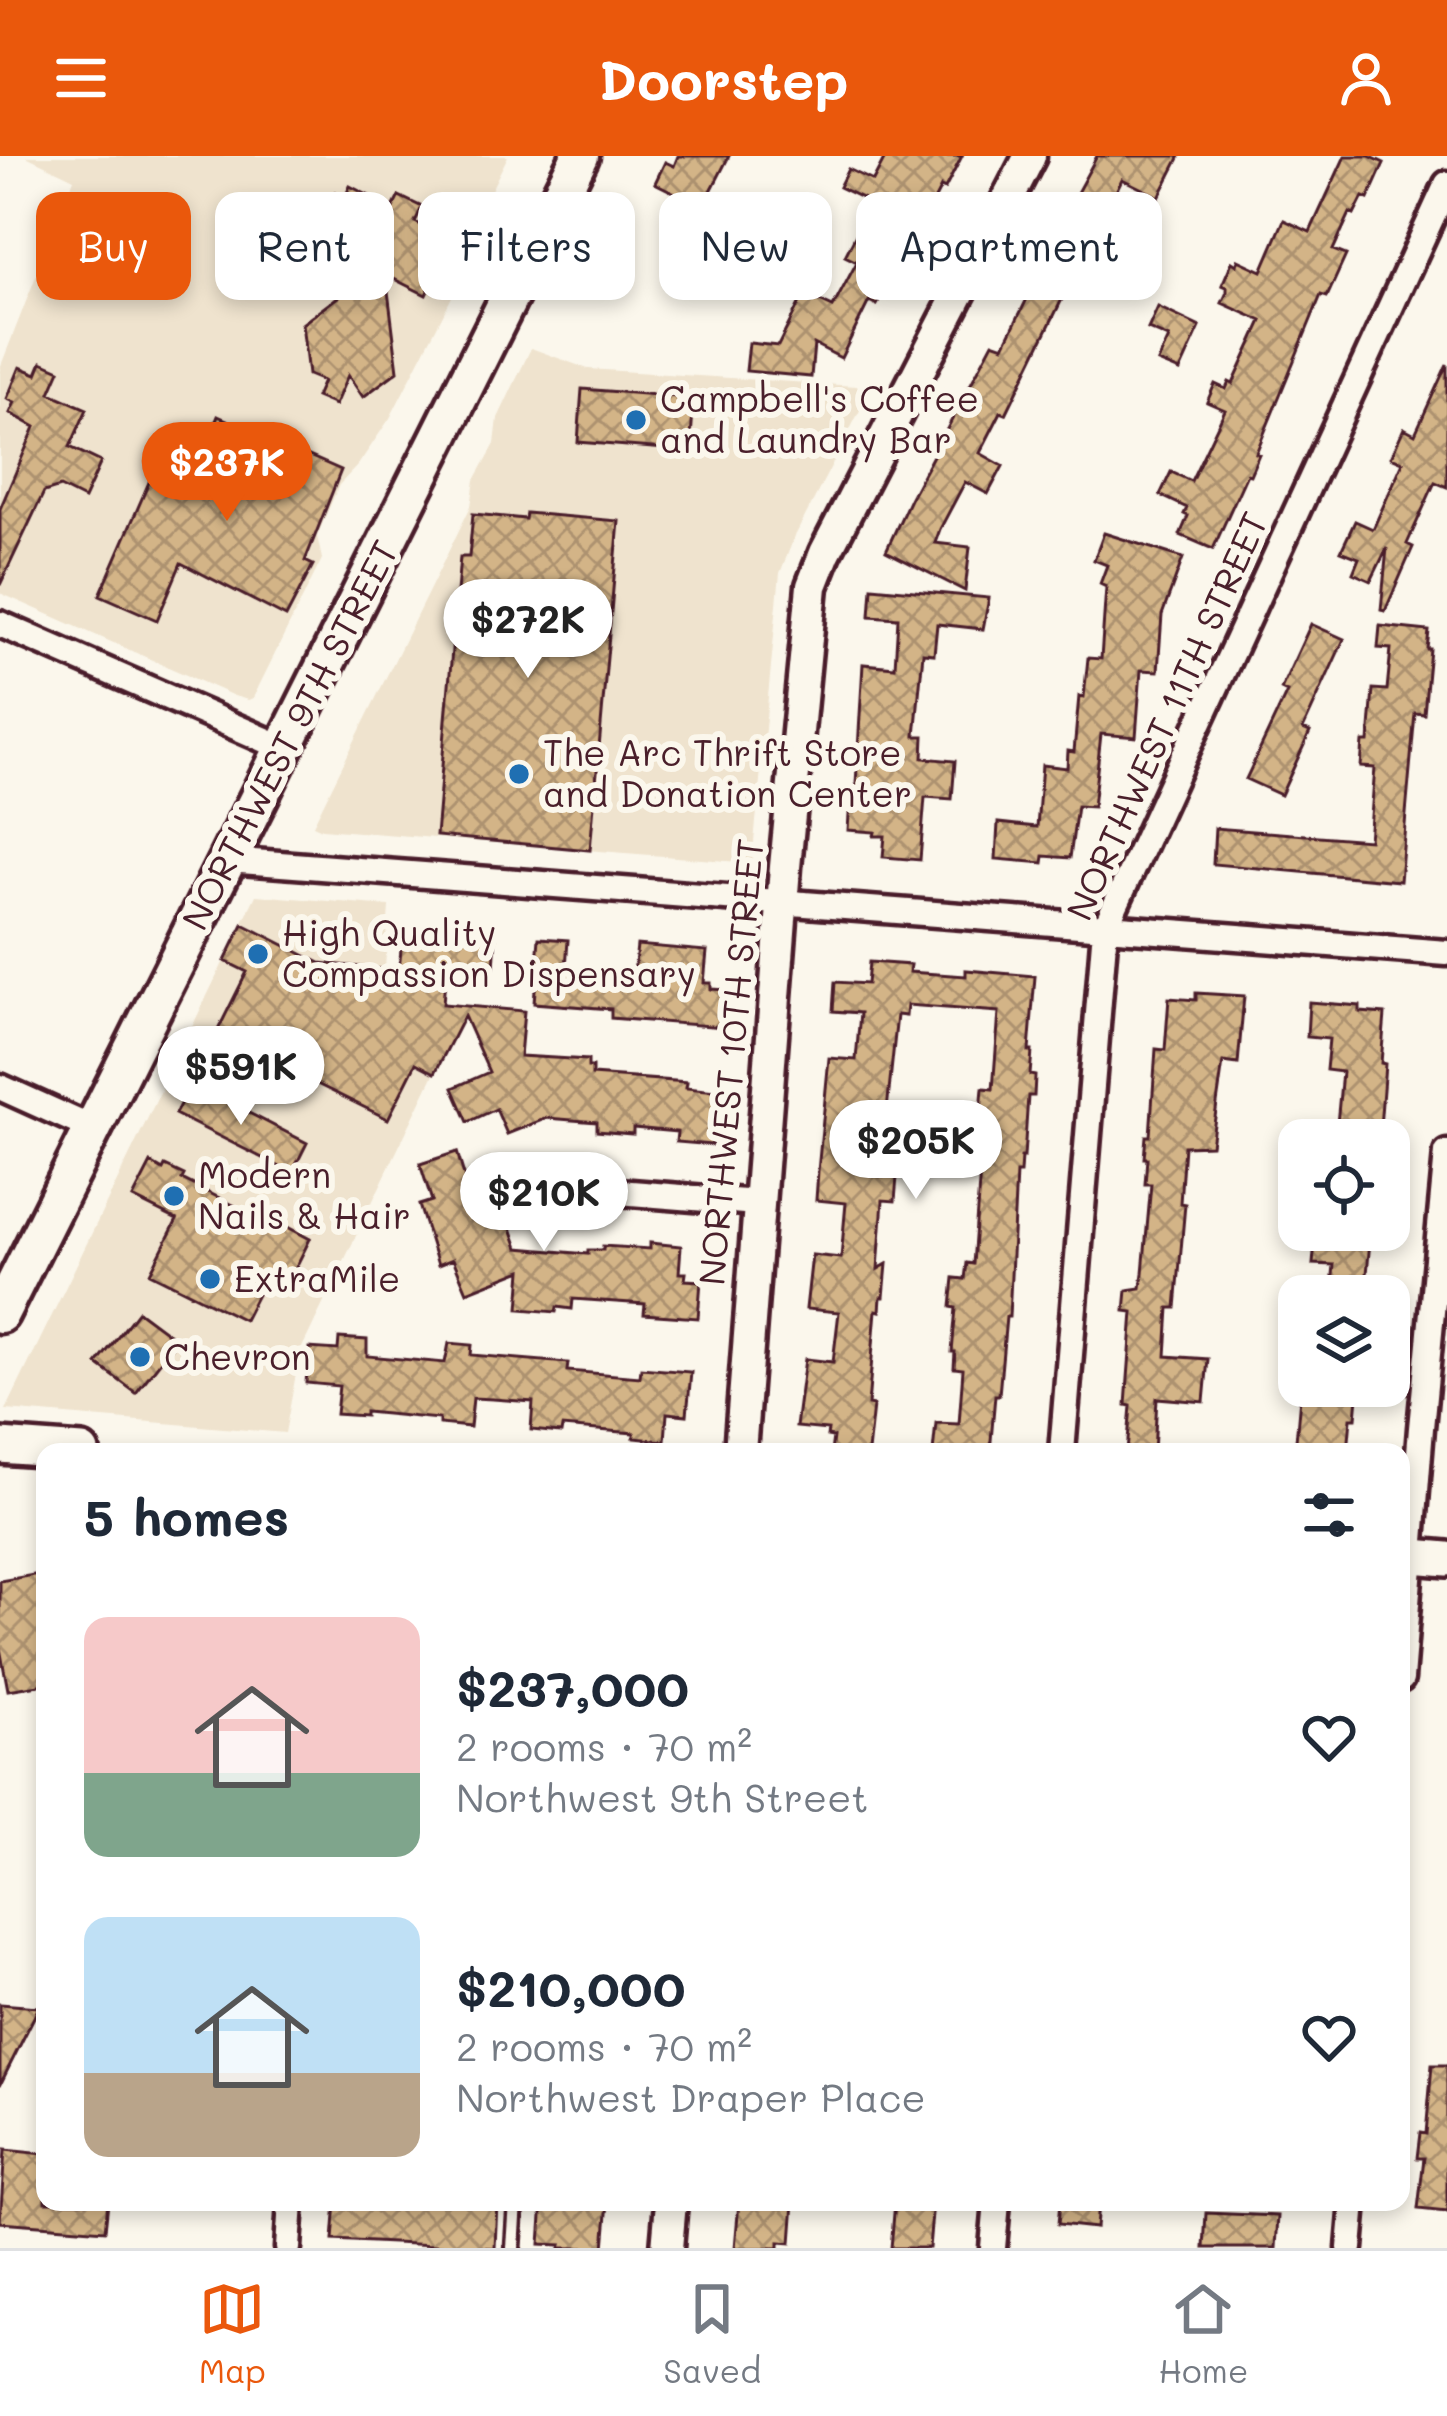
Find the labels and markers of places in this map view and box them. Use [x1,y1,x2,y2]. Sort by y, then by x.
place label: Campbell's Coffee and Laundry Bar [660,374,979,463]
marker: Campbell's Coffee and Laundry Bar [623,407,649,433]
pin: $237K [143,422,311,524]
pin: $272K [444,579,612,681]
place label: The Arc Thrift Store and Donation Center [543,728,912,816]
marker: The Arc Thrift Store and Donation Center [506,761,532,787]
place label: High Quality Compassion Dispensary [282,908,696,997]
marker: High Quality Compassion Dispensary [245,941,271,967]
pin: $591K [157,1026,325,1128]
pin: $205K [832,1100,1000,1202]
place label: Modern Nails & Hair [198,1150,411,1238]
pin: $210K [460,1152,628,1254]
marker: Modern Nails & Hair [161,1183,187,1209]
place label: ExtraMile [234,1254,400,1301]
marker: ExtraMile [197,1266,223,1292]
place label: Chevron [164,1332,311,1379]
marker: Chevron [127,1344,153,1370]

